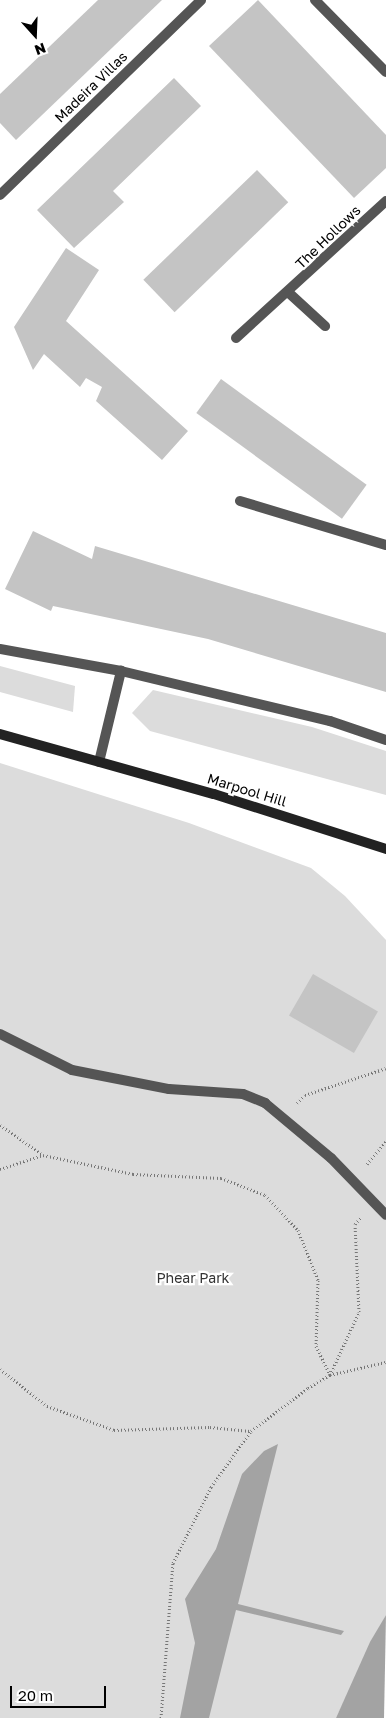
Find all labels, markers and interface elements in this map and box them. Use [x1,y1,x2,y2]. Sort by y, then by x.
north arrow [10,10,60,60]
text: N [32,40,48,59]
street label: Madeira Villas [51,48,131,126]
street label: The Hollows [292,202,364,272]
street label: Marpool Hill [205,770,289,810]
park label: Phear Park [156,1270,230,1286]
scale bar [12,1676,109,1708]
text: 20 m [18,1686,53,1704]

